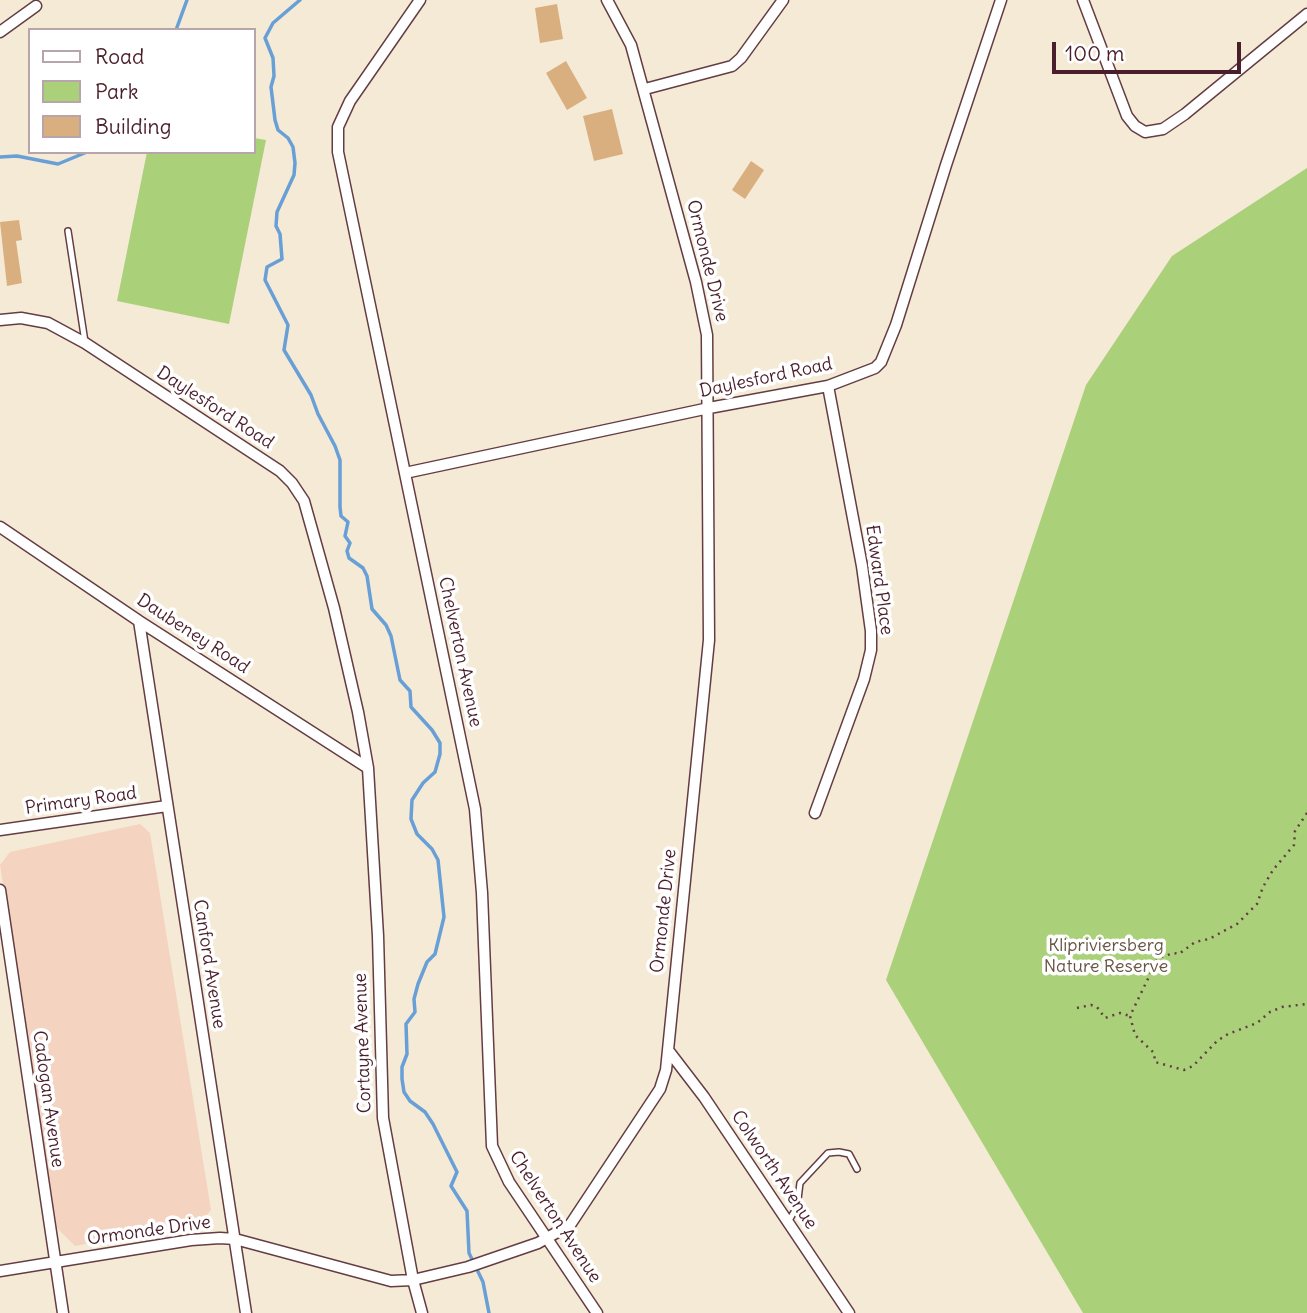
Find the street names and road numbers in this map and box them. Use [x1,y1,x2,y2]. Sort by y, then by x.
street label: Ormonde Drive [681,198,733,324]
street label: Daylesford Road [698,353,834,403]
street label: Daylesford Road [152,362,278,454]
street label: Edward Place [861,524,897,636]
street label: Chelverton Avenue [434,575,486,729]
street label: Daubeney Road [133,590,253,678]
street label: Primary Road [24,782,138,820]
street label: Ormonde Drive [647,848,681,974]
street label: Canford Avenue [188,898,230,1030]
street label: Cortayne Avenue [350,972,376,1114]
street label: Cadogan Avenue [28,1029,68,1169]
street label: Colworth Avenue [726,1107,822,1233]
street label: Chelverton Avenue [504,1147,606,1287]
street label: Ormonde Drive [86,1212,212,1250]

